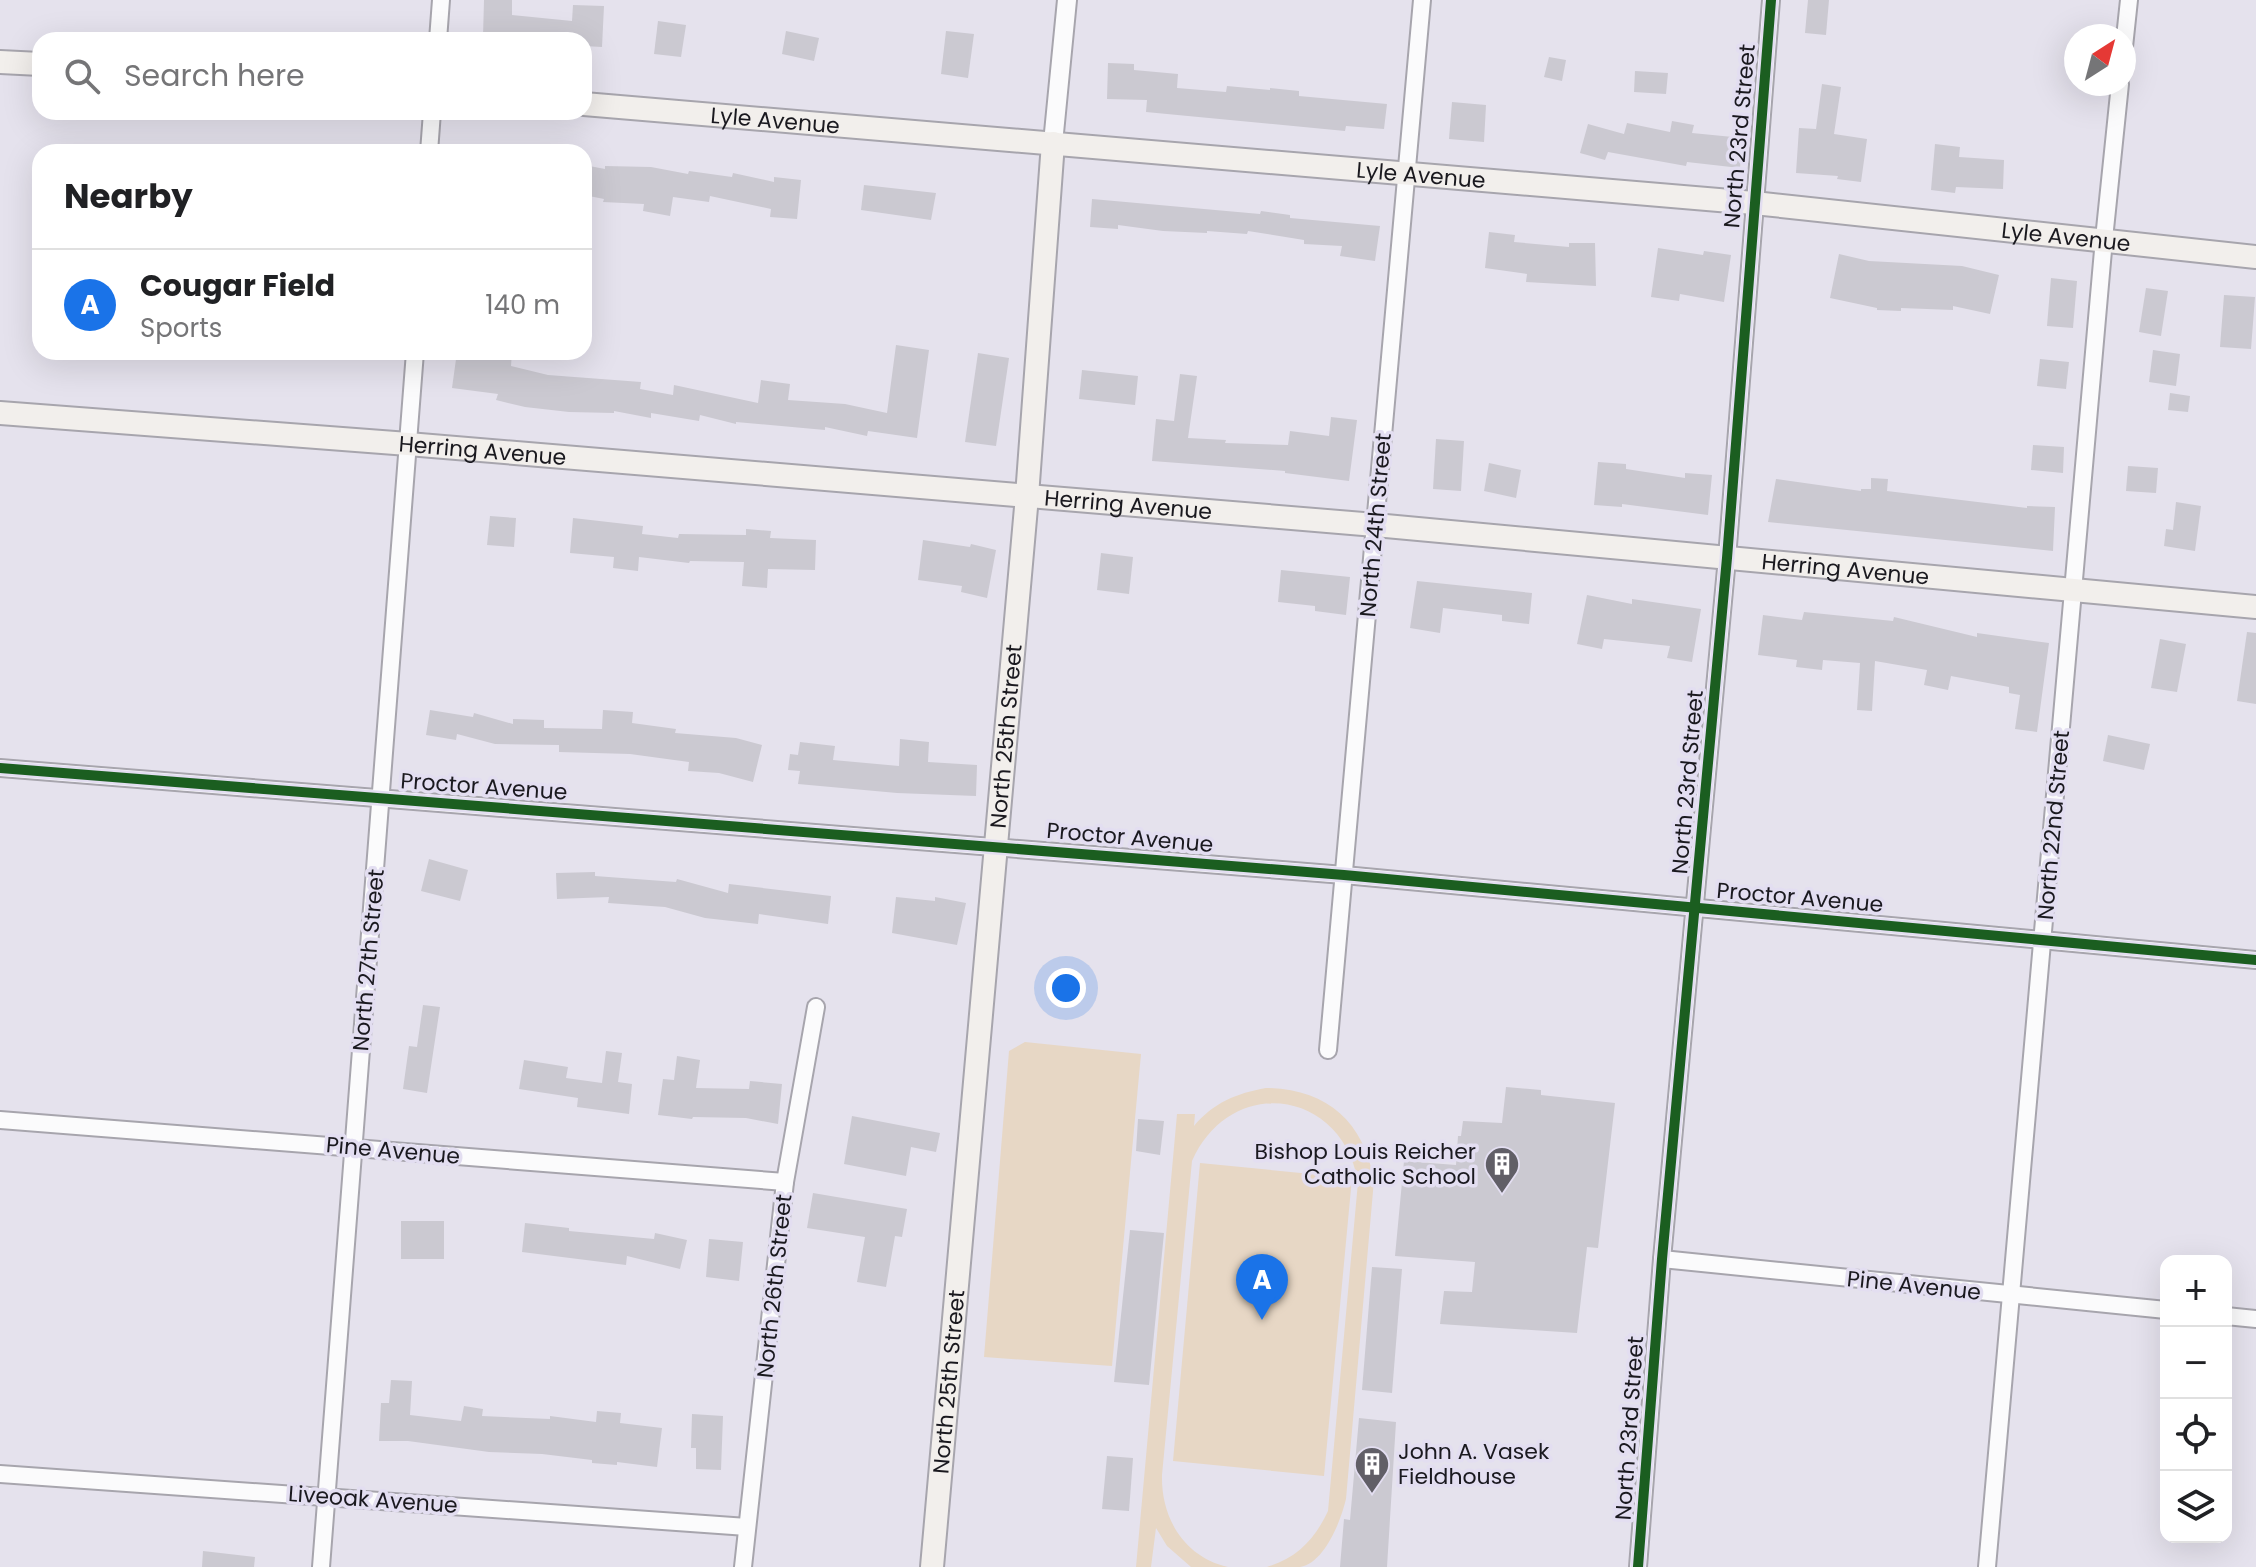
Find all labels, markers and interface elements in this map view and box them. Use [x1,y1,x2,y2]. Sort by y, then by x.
north arrow [2064,24,2136,96]
search box [32,32,592,120]
street label: North 23rd Street [1716,43,1763,229]
icon: search [60,54,104,98]
text: Search here [124,54,305,97]
street label: Lyle Avenue [709,100,841,142]
street label: Lyle Avenue [1355,154,1487,196]
text: Nearby [64,172,193,220]
street label: Lyle Avenue [2000,215,2132,259]
text: Cougar Field [140,264,335,307]
text: A [80,287,100,323]
text: 140 m [485,287,560,323]
text: Sports [140,310,222,346]
street label: Herring Avenue [398,428,568,473]
street label: North 24th Street [1352,432,1399,618]
street label: Herring Avenue [1043,482,1213,527]
street label: Herring Avenue [1760,546,1931,593]
street label: North 25th Street [983,643,1030,830]
street label: North 23rd Street [1664,689,1711,875]
street label: North 22nd Street [2030,729,2077,921]
street label: Proctor Avenue [400,765,568,808]
street label: Proctor Avenue [1045,815,1215,860]
street label: North 27th Street [345,868,392,1052]
street label: Proctor Avenue [1715,875,1885,920]
your location [1046,968,1086,1008]
street label: Pine Avenue [325,1129,461,1172]
place label: Bishop Louis Reicher Catholic School [1255,1136,1476,1192]
building icon: Bishop Louis Reicher Catholic School [1483,1145,1521,1195]
street label: North 26th Street [749,1193,800,1380]
pin: A [1236,1254,1288,1320]
map controls [2160,1255,2232,1543]
button: + [2160,1255,2232,1327]
street label: Pine Avenue [1846,1263,1982,1308]
street label: North 25th Street [925,1288,973,1475]
button: − [2160,1327,2232,1399]
street label: North 23rd Street [1608,1335,1651,1521]
button: locate [2160,1399,2232,1471]
place label: John A. Vasek Fieldhouse [1398,1436,1550,1492]
building icon: John A. Vasek Fieldhouse [1353,1445,1391,1495]
button: layers [2160,1471,2232,1543]
street label: Liveoak Avenue [287,1478,459,1521]

